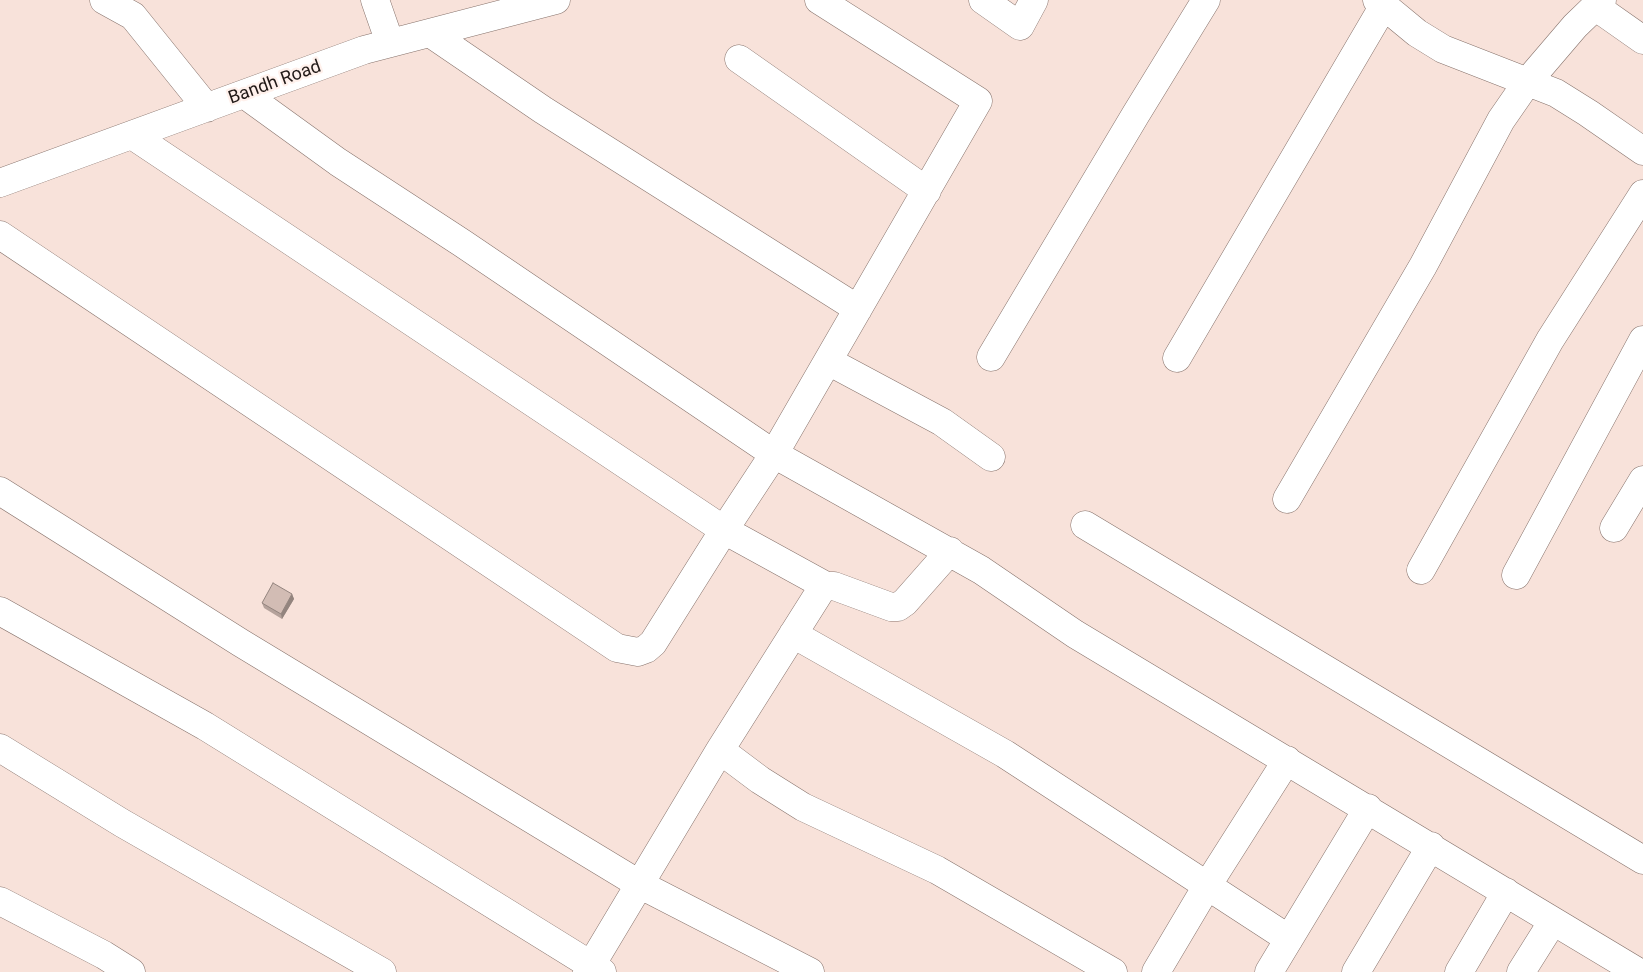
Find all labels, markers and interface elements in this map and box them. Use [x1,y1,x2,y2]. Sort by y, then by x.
street label: Bandh Road [226,56,324,110]

